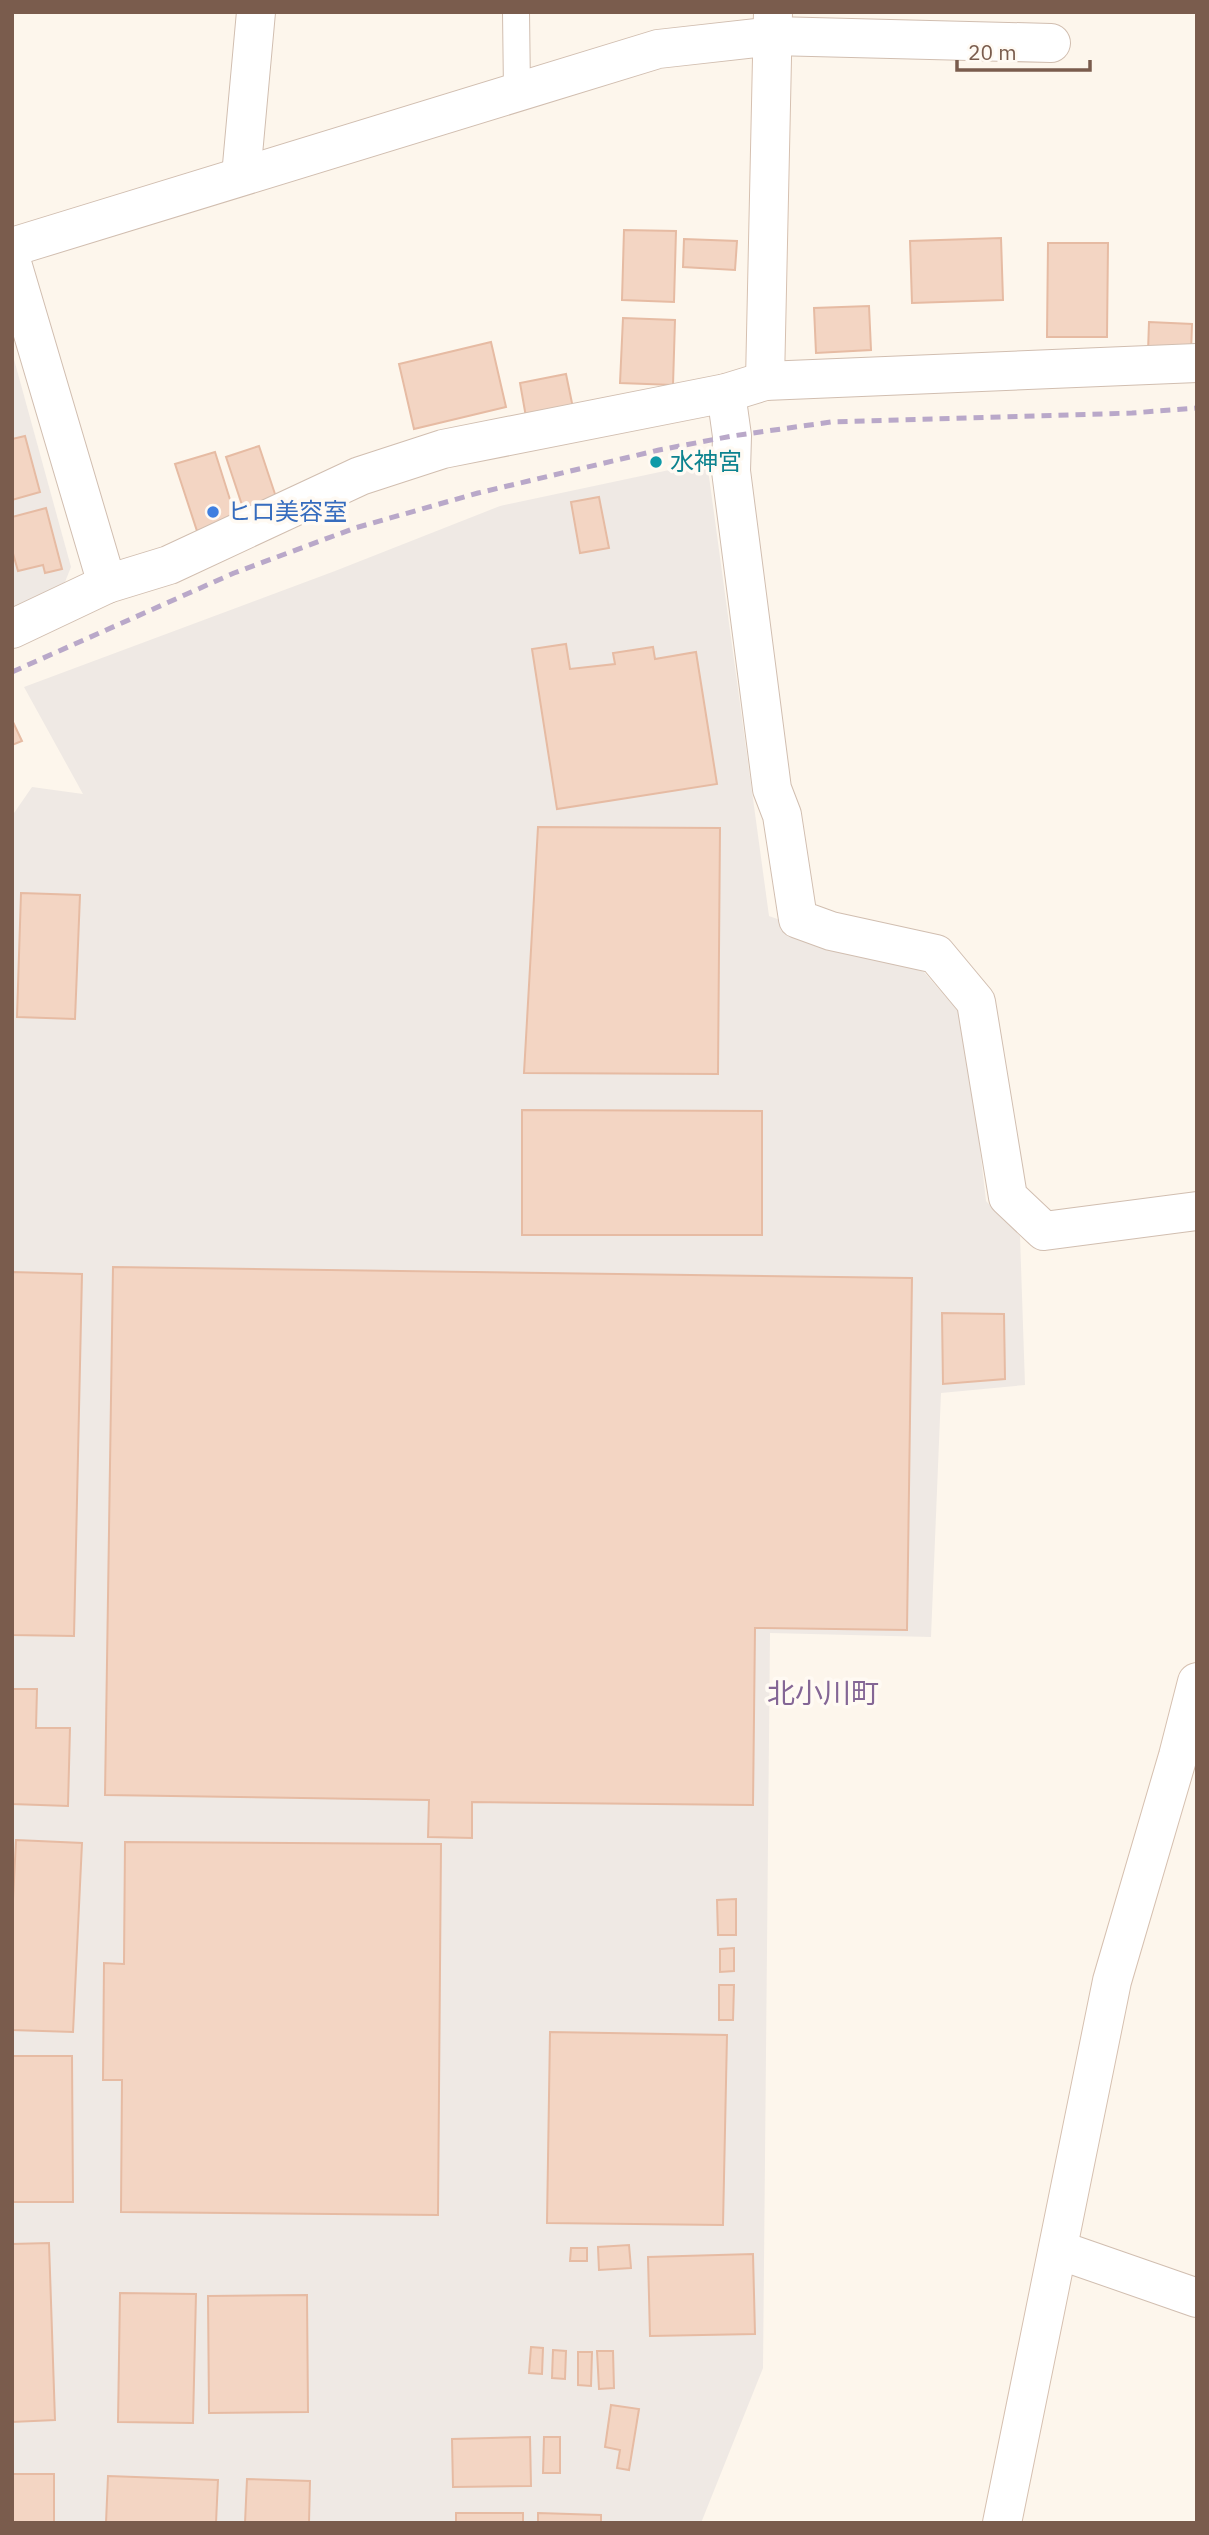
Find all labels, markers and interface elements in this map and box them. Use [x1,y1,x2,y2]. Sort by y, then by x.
scale bar [957,28,1090,72]
text: 20 m [968,38,1017,66]
place label: 水神宮 [670,445,742,477]
marker: 水神宮 [648,454,664,470]
place label: ヒロ美容室 [227,495,347,527]
marker: ヒロ美容室 [205,504,221,520]
district label: 北小川町 [767,1674,879,1711]

